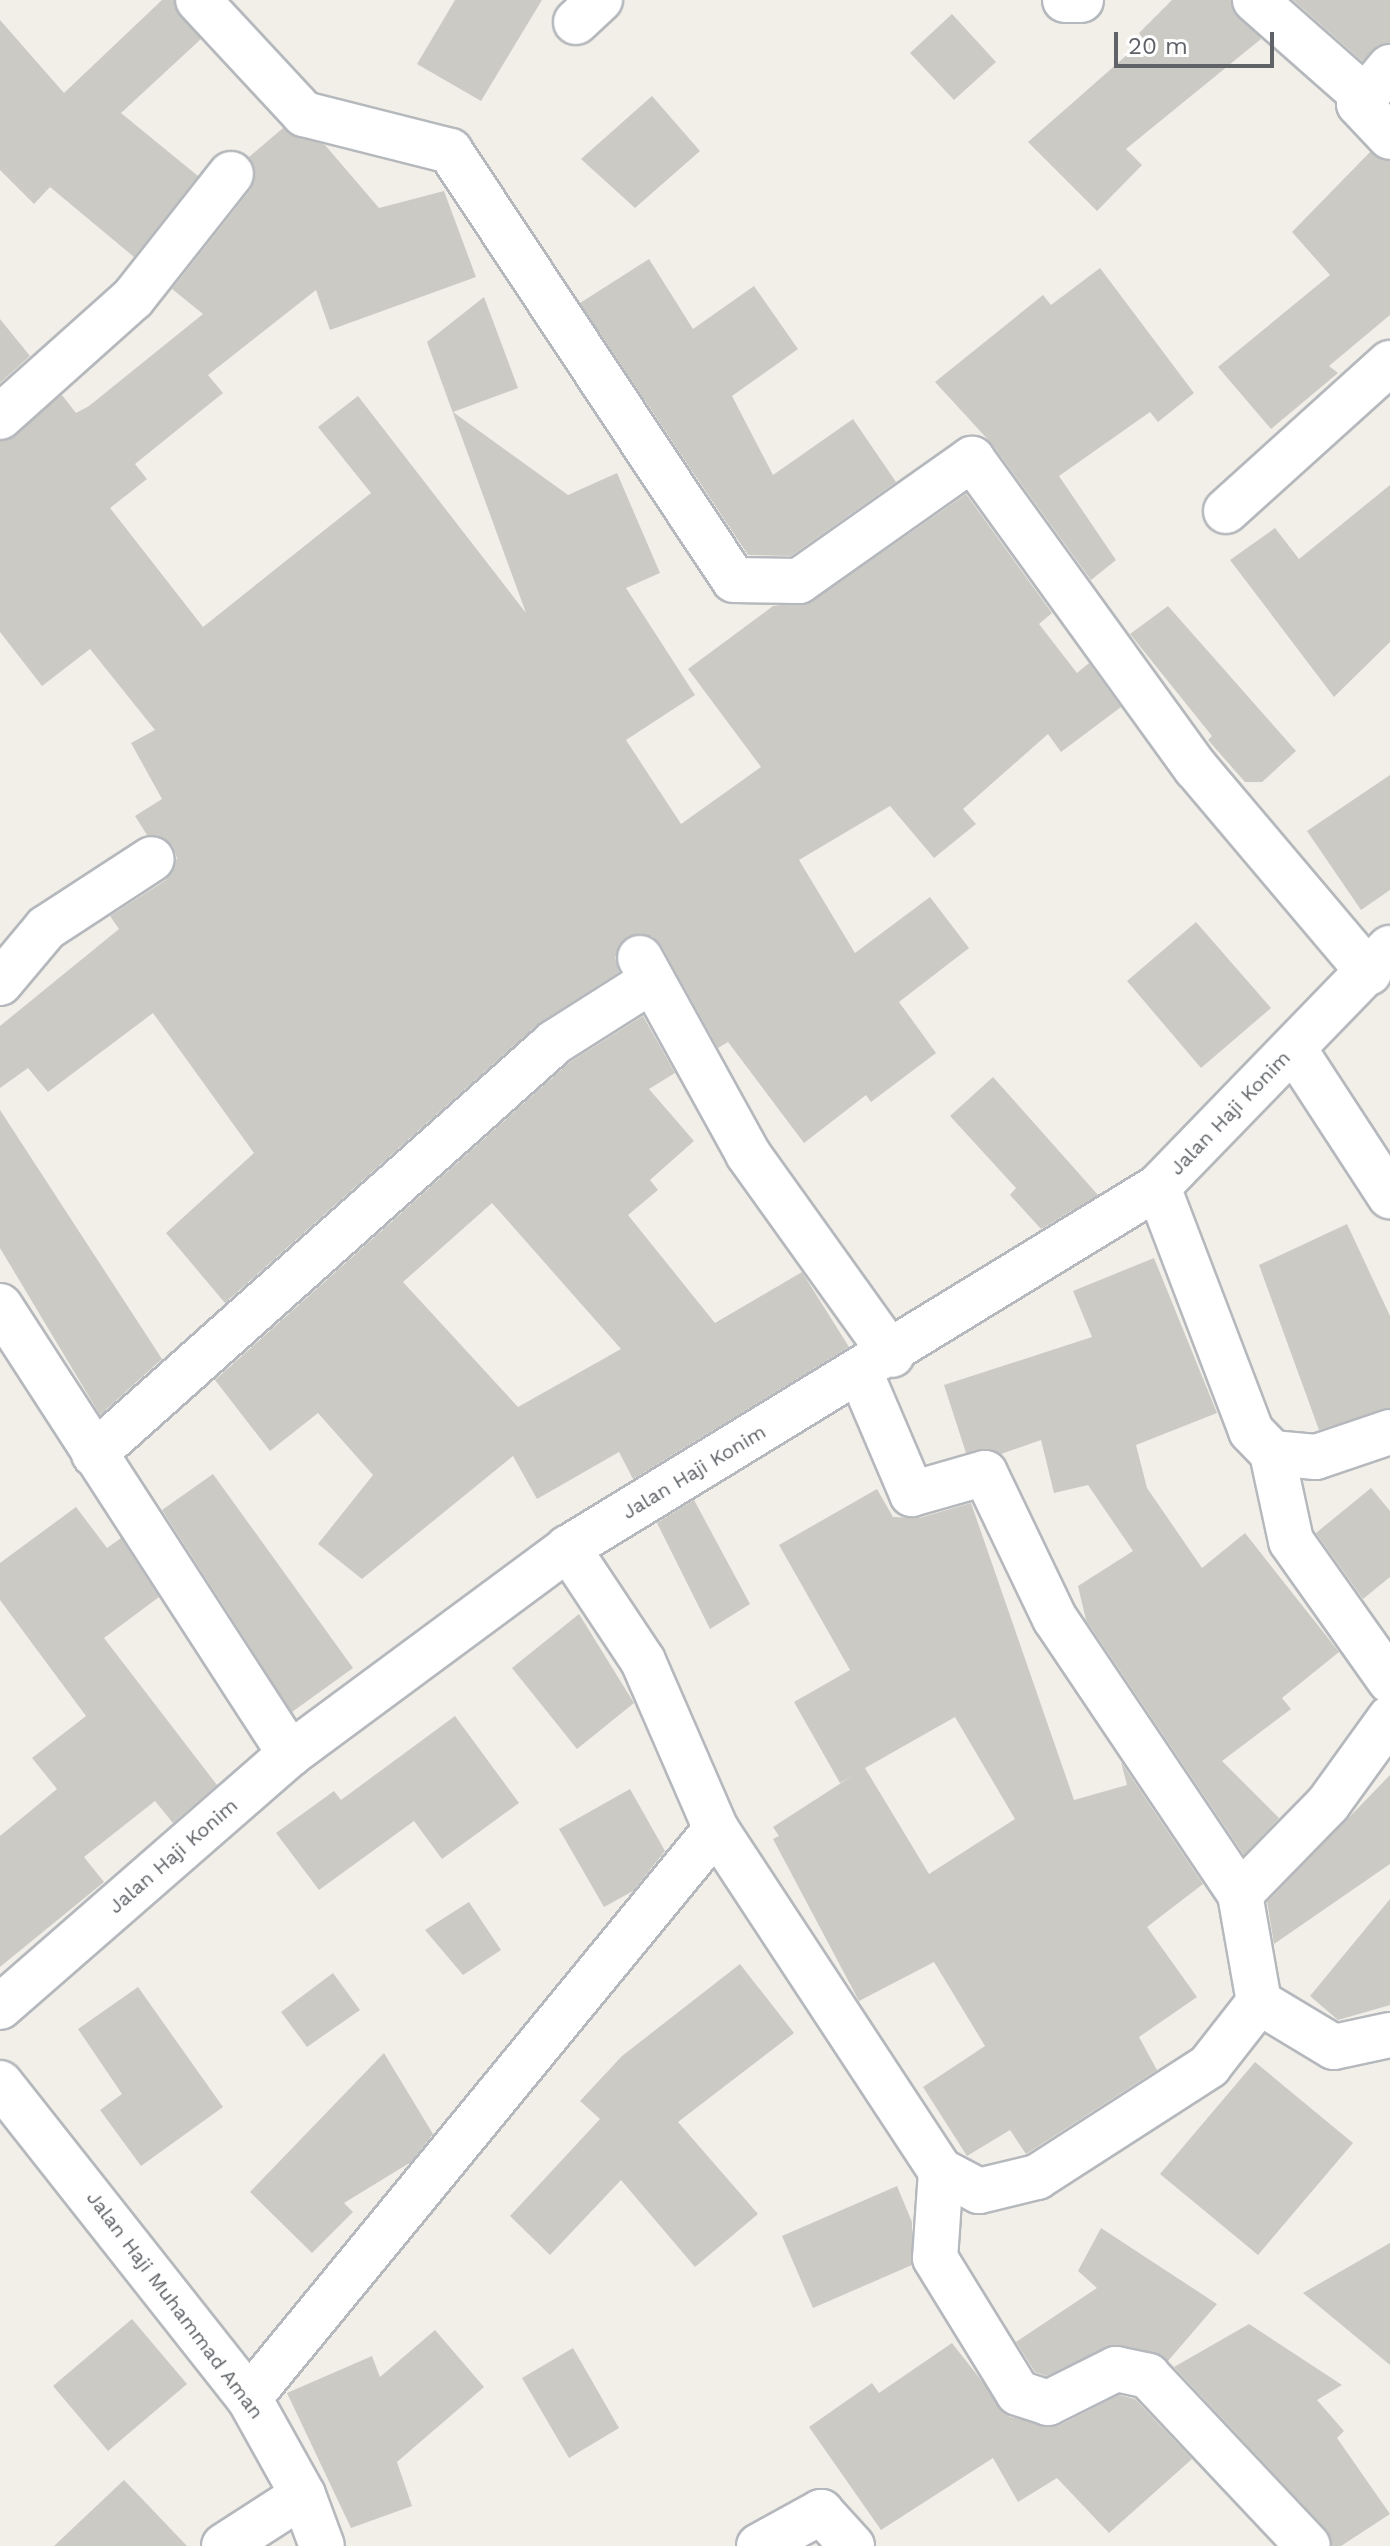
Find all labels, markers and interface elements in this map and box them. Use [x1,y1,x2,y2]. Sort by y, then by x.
scale bar [1118,16,1278,66]
text: 20 m [1128,32,1188,60]
street label: Jalan Haji Konim [1165,1046,1295,1180]
street label: Jalan Haji Konim [618,1420,770,1524]
street label: Jalan Haji Konim [104,1793,242,1919]
street label: Jalan Haji Muhammad Aman [81,2186,269,2424]

